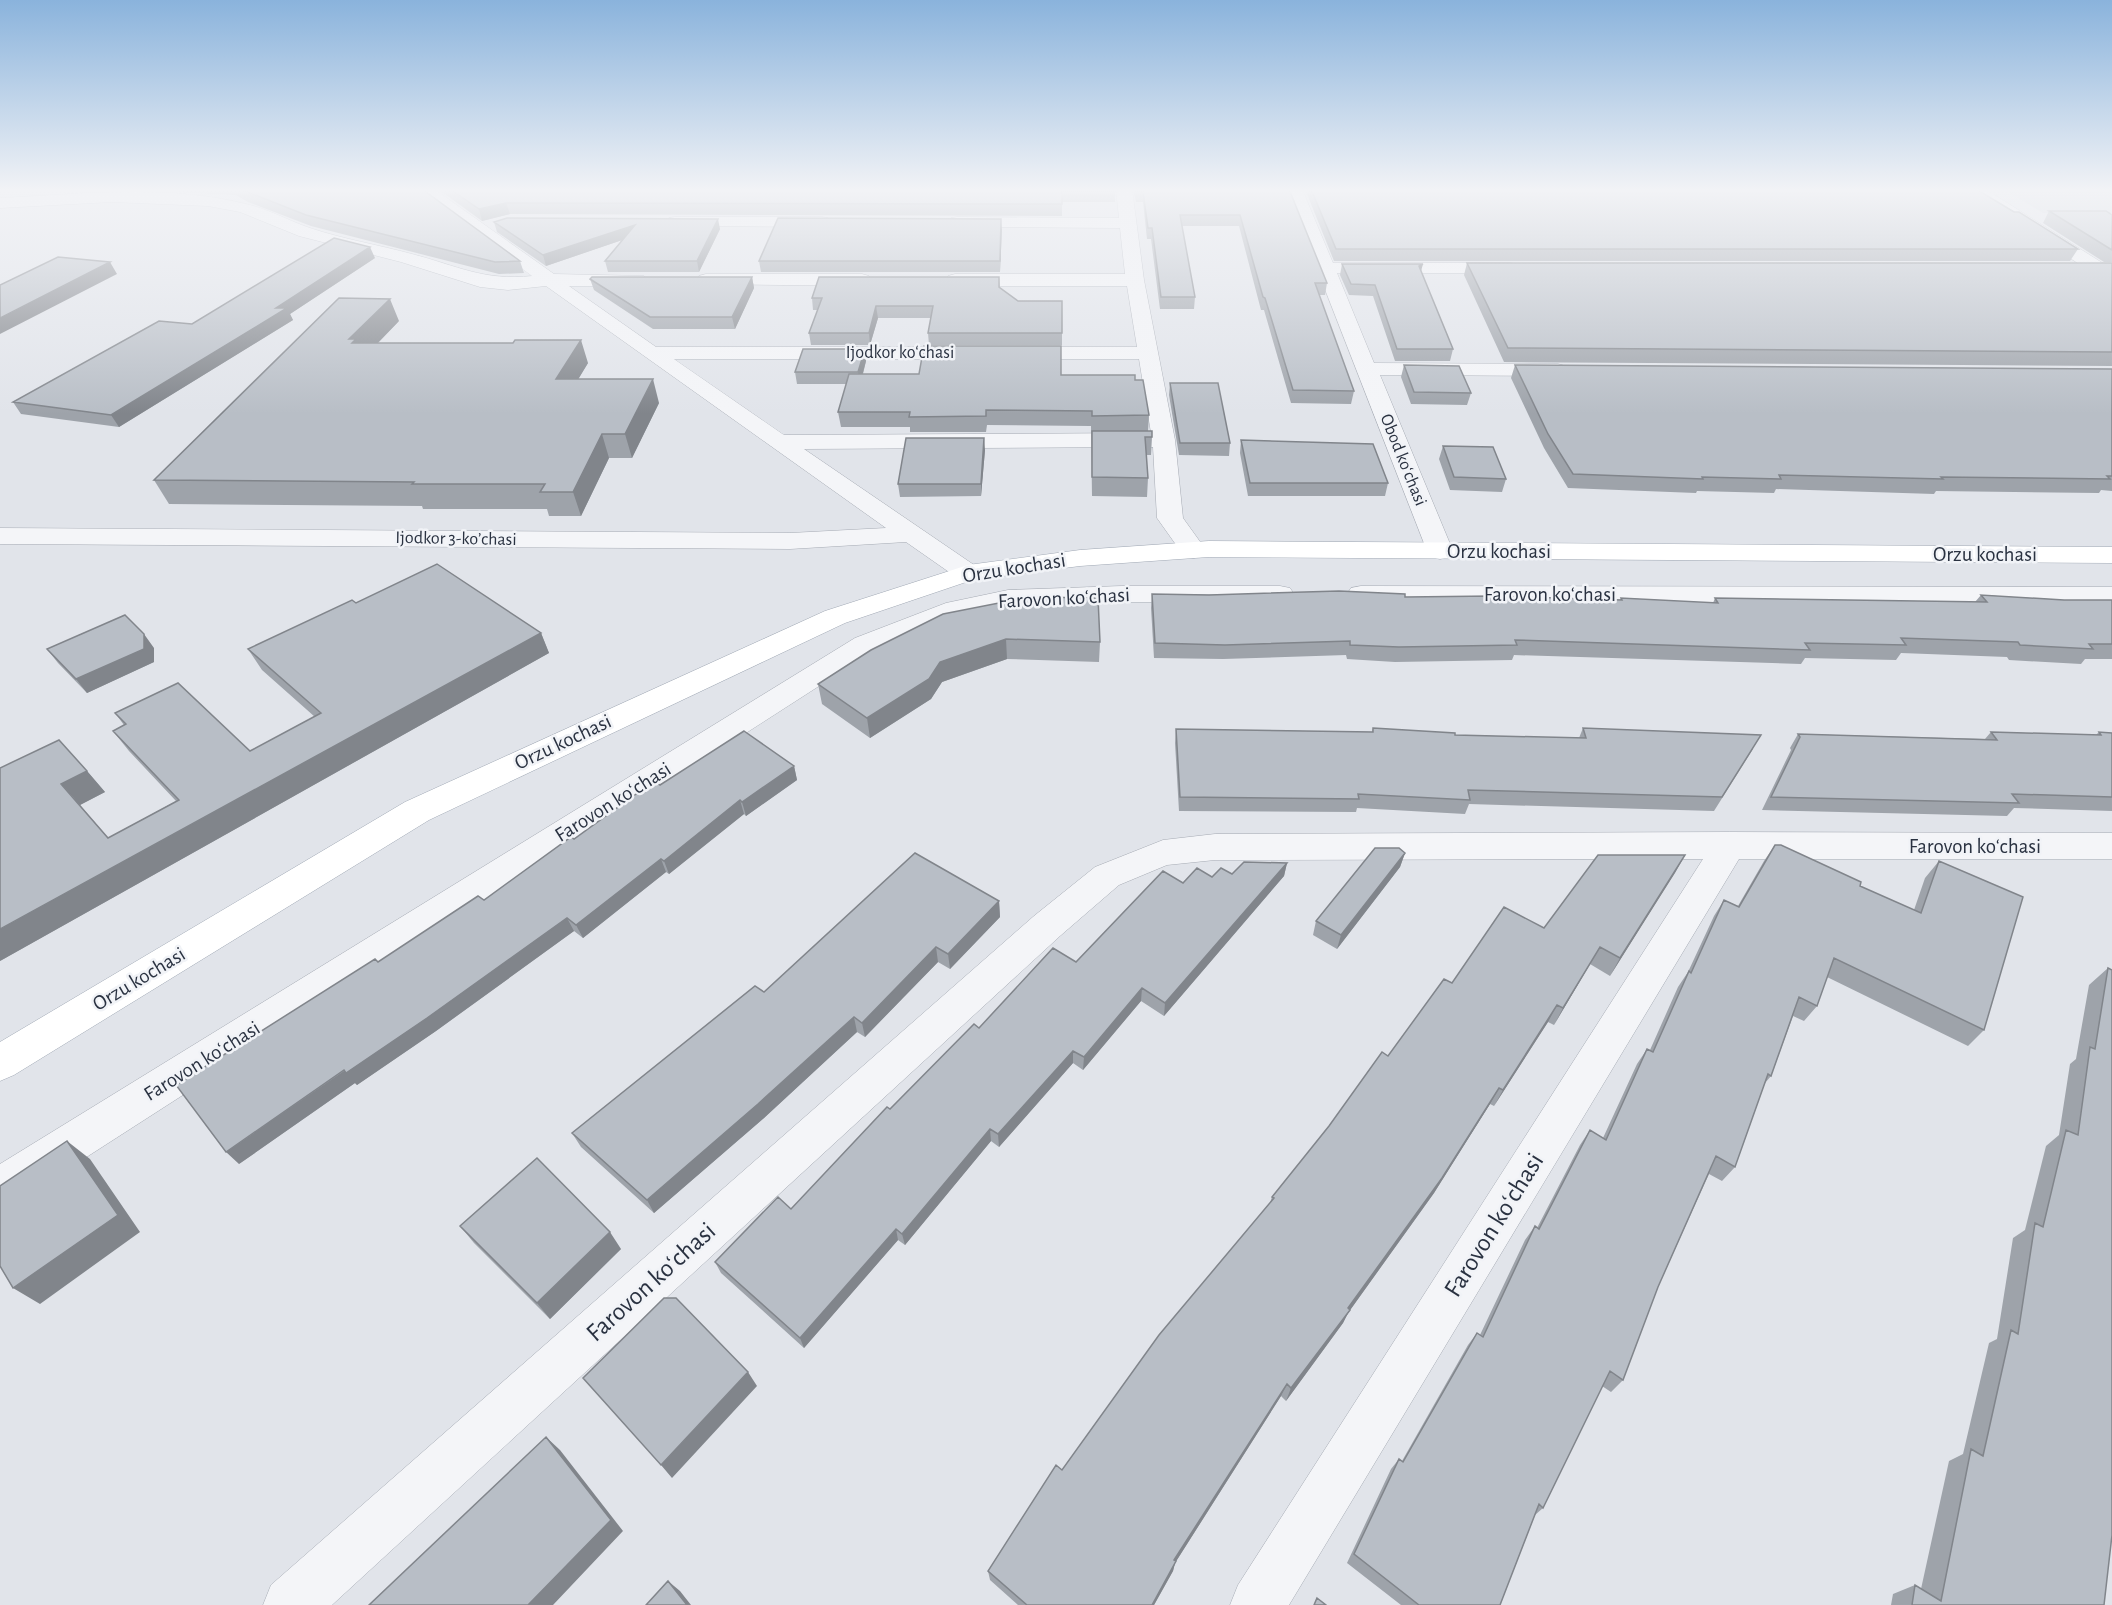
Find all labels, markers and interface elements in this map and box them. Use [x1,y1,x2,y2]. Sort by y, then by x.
street label: Ijodkor koʻchasi [846,344,954,362]
street label: Obod koʻchasi [1376,412,1430,508]
street label: Ijodkor 3-koʼchasi [395,529,517,549]
street label: Orzu kochasi [1447,541,1551,562]
street label: Orzu kochasi [1933,544,2037,565]
street label: Orzu kochasi [961,549,1067,587]
street label: Farovon koʻchasi [997,584,1131,612]
street label: Farovon koʻchasi [1484,584,1616,605]
street label: Orzu kochasi [511,710,615,774]
street label: Farovon koʻchasi [551,758,675,846]
street label: Farovon koʻchasi [1909,836,2041,857]
street label: Orzu kochasi [89,943,189,1015]
street label: Farovon koʻchasi [140,1017,264,1105]
street label: Farovon koʻchasi [1440,1149,1548,1301]
street label: Farovon koʻchasi [581,1218,721,1346]

